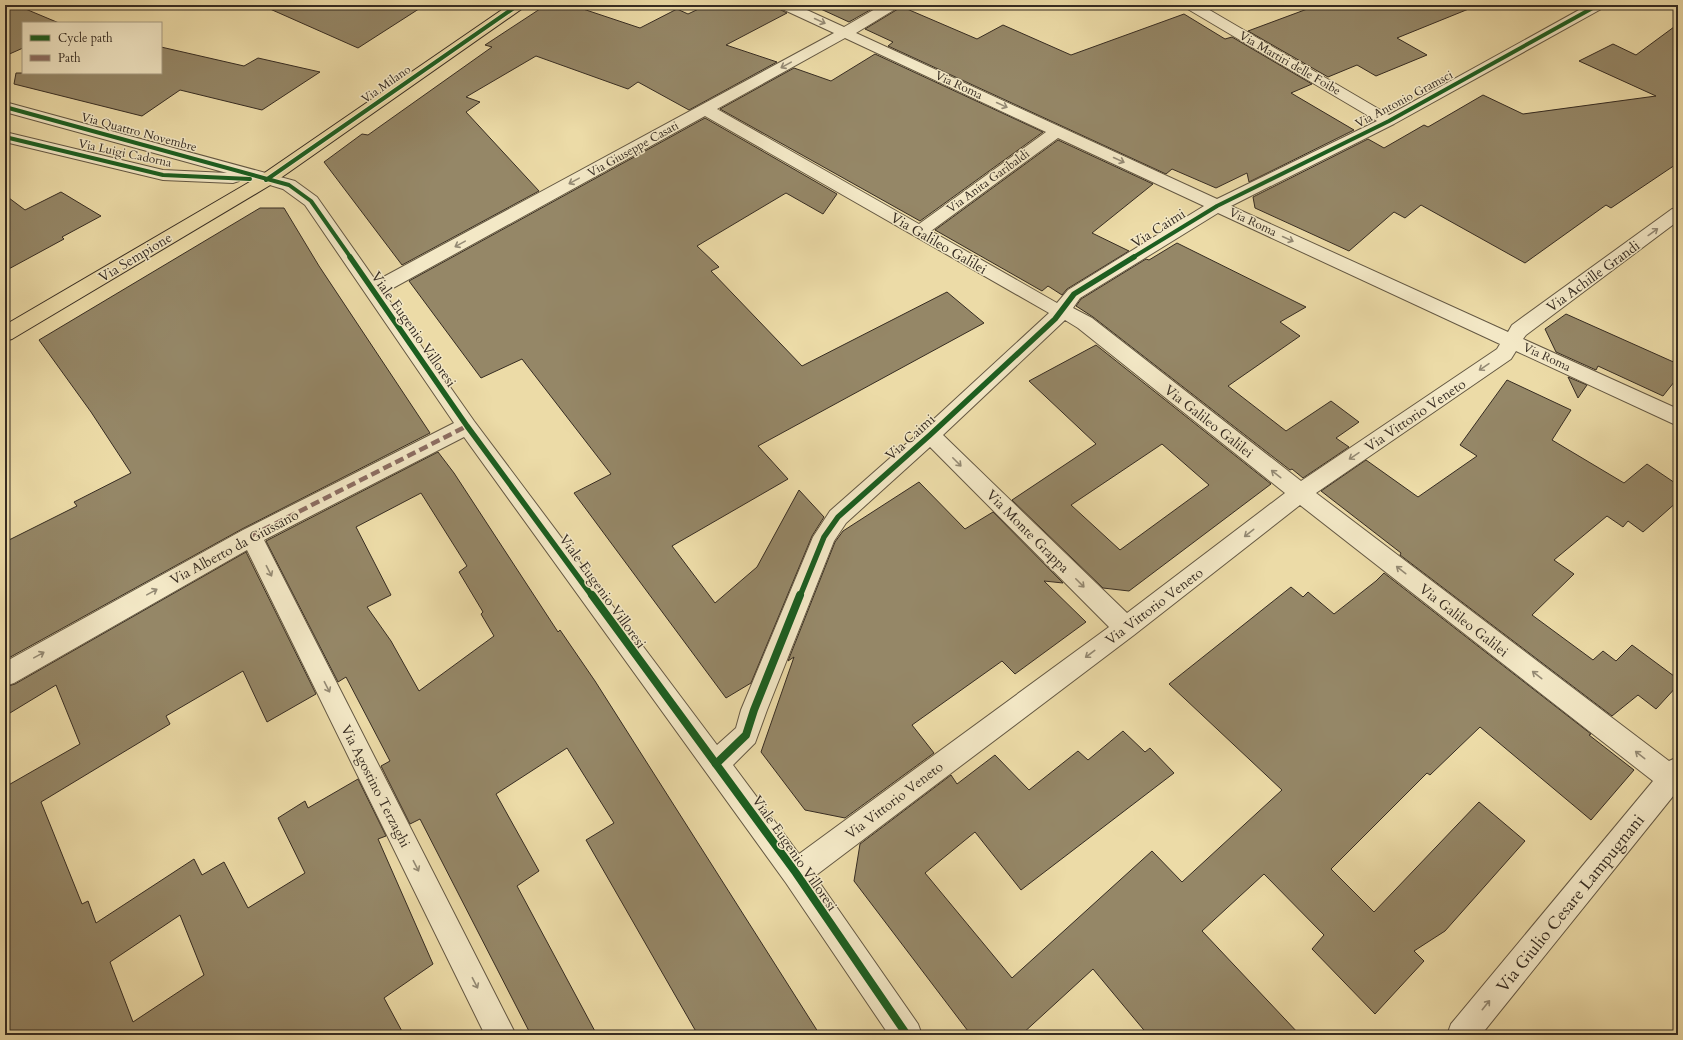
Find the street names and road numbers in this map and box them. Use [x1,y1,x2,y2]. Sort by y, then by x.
street label: Via Martiri delle Foibe [1236,27,1344,99]
street label: Via Milano [358,61,414,107]
street label: Via Antonio Gramsci [1352,66,1456,131]
street label: Via Roma [933,67,986,103]
street label: Via Quattro Novembre [79,109,199,155]
street label: Via Giuseppe Casati [585,117,682,181]
street label: Via Luigi Cadorna [77,135,174,171]
street label: Via Anita Garibaldi [943,145,1033,216]
street label: Via Caimi [1128,204,1189,253]
street label: Via Roma [1227,204,1280,240]
street label: Via Galileo Galilei [887,208,990,279]
street label: Via Sempione [95,228,176,287]
street label: Via Achille Grandi [1543,236,1644,317]
street label: Viale Eugenio Villoresi [367,268,461,391]
street label: Via Roma [1521,339,1574,375]
street label: Via Vittorio Veneto [1361,374,1470,456]
street label: Via Galileo Galilei [1160,381,1257,462]
street label: Via Caimi [881,410,939,465]
street label: Via Monte Grappa [982,486,1073,577]
street label: Via Alberto da Giussano [167,505,302,589]
street label: Viale Eugenio Villoresi [555,530,650,652]
street label: Via Vittorio Veneto [1101,563,1207,649]
street label: Via Galileo Galilei [1415,580,1512,661]
street label: Via Agostino Terzaghi [336,722,415,851]
street label: Via Vittorio Veneto [841,757,947,843]
street label: Viale Eugenio Villoresi [748,792,842,915]
street label: Via Giulio Cesare Lampugnani [1491,809,1650,997]

